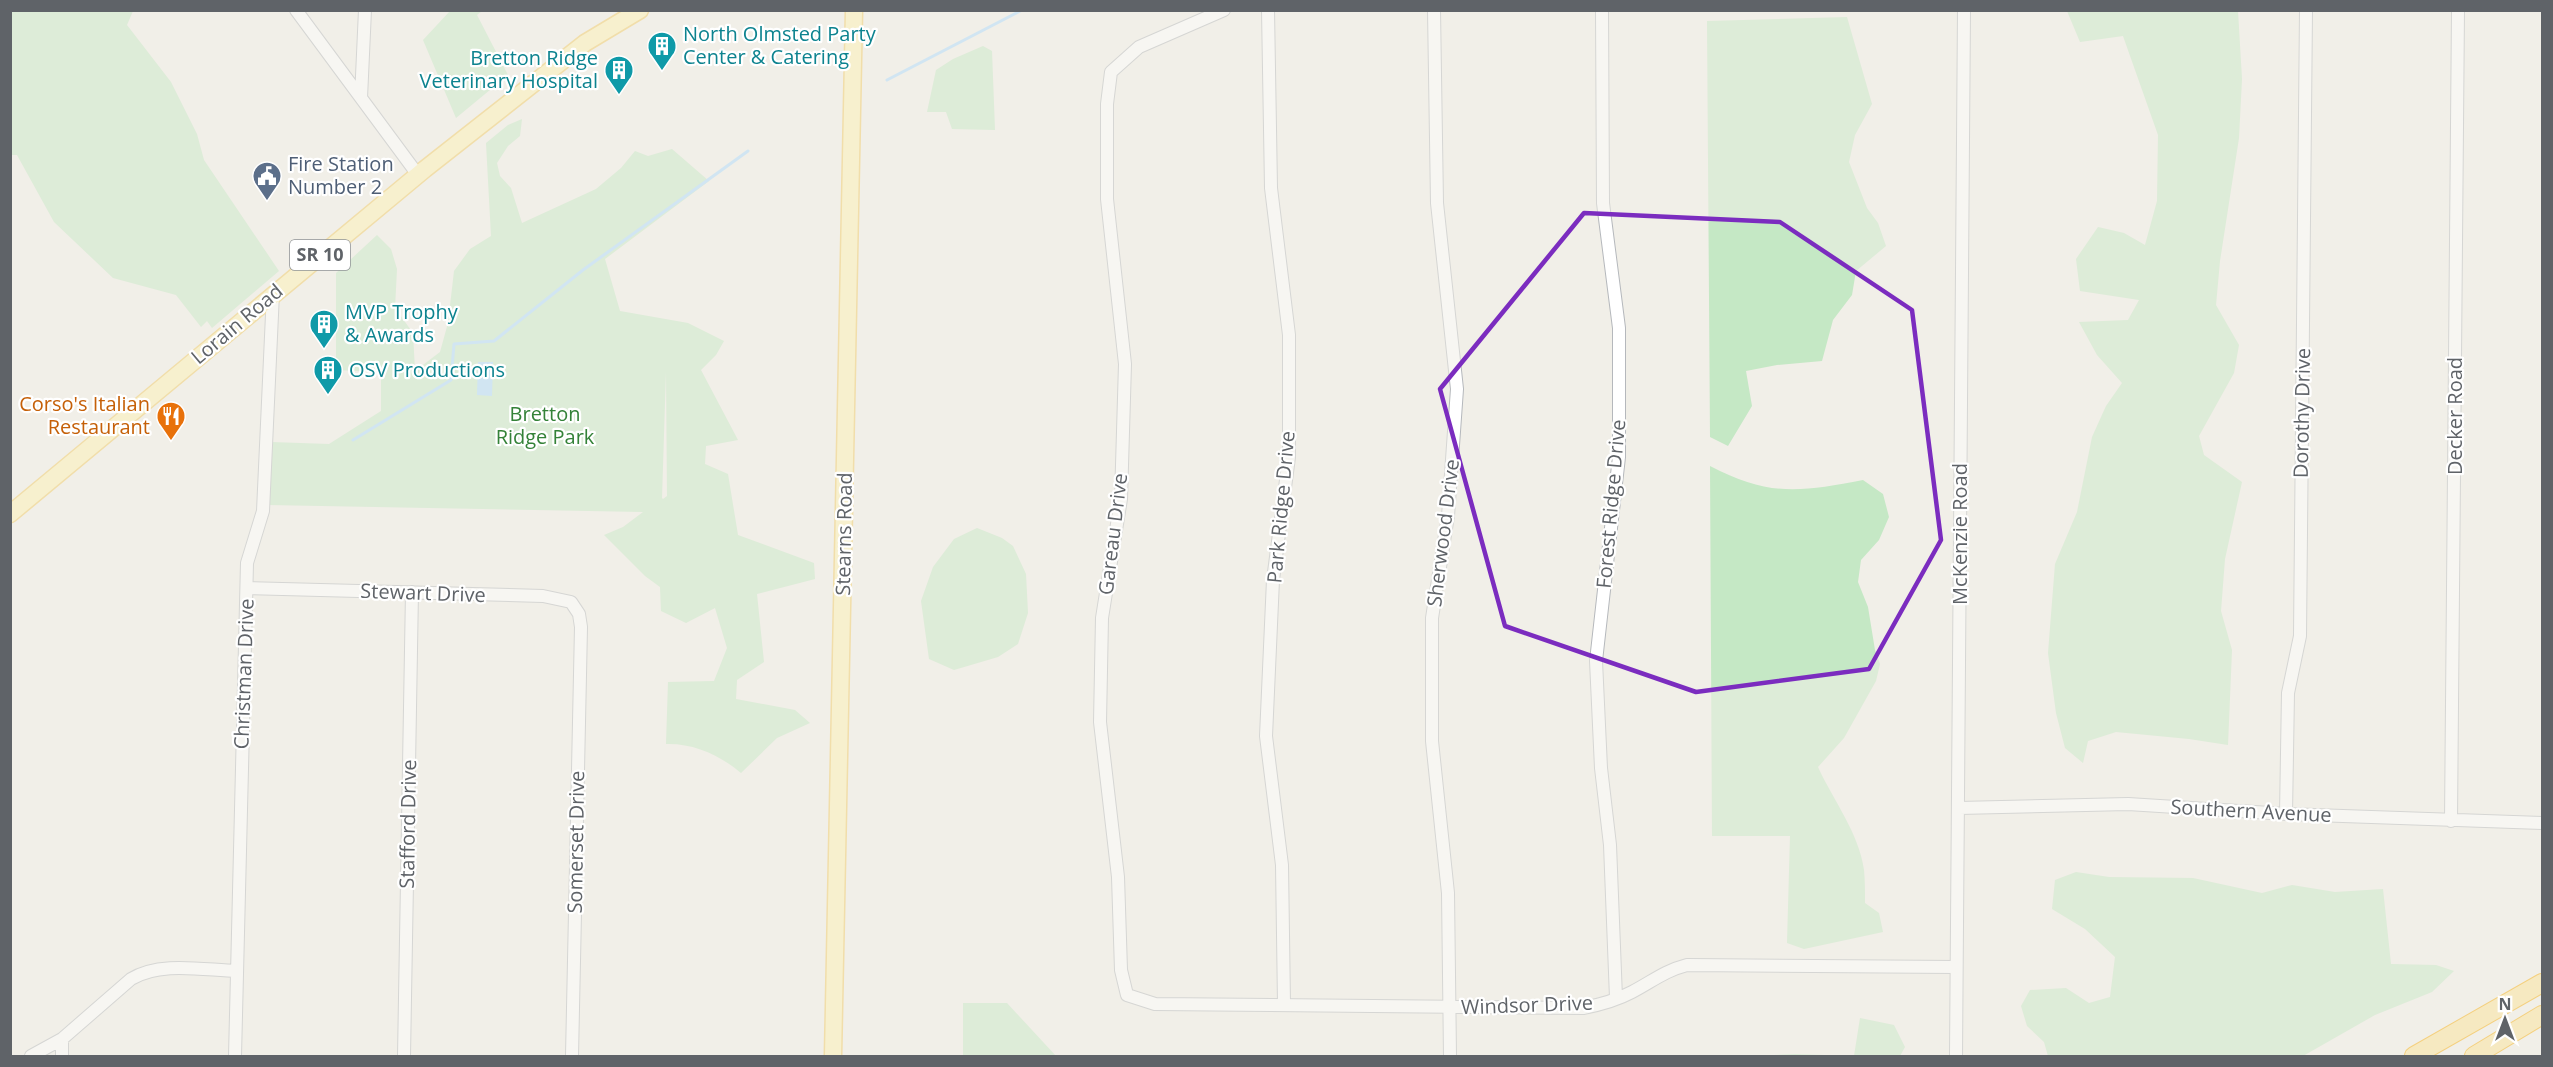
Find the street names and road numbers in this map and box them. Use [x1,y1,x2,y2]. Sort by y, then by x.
road number: SR 10 [290,240,350,270]
street label: Lorain Road [185,277,288,370]
street label: Dorothy Drive [2287,348,2316,478]
street label: Decker Road [2441,357,2468,475]
street label: Forest Ridge Drive [1590,418,1631,590]
street label: Park Ridge Drive [1260,430,1301,584]
street label: Sherwood Drive [1420,458,1465,608]
street label: McKenzie Road [1946,463,1973,605]
street label: Gareau Drive [1092,471,1133,596]
street label: Stearns Road [829,472,858,596]
street label: Stewart Drive [360,577,486,608]
street label: Christman Drive [227,598,260,750]
street label: Stafford Drive [393,759,422,889]
street label: Somerset Drive [561,770,590,914]
street label: Southern Avenue [2170,793,2332,828]
street label: Windsor Drive [1461,989,1593,1020]

